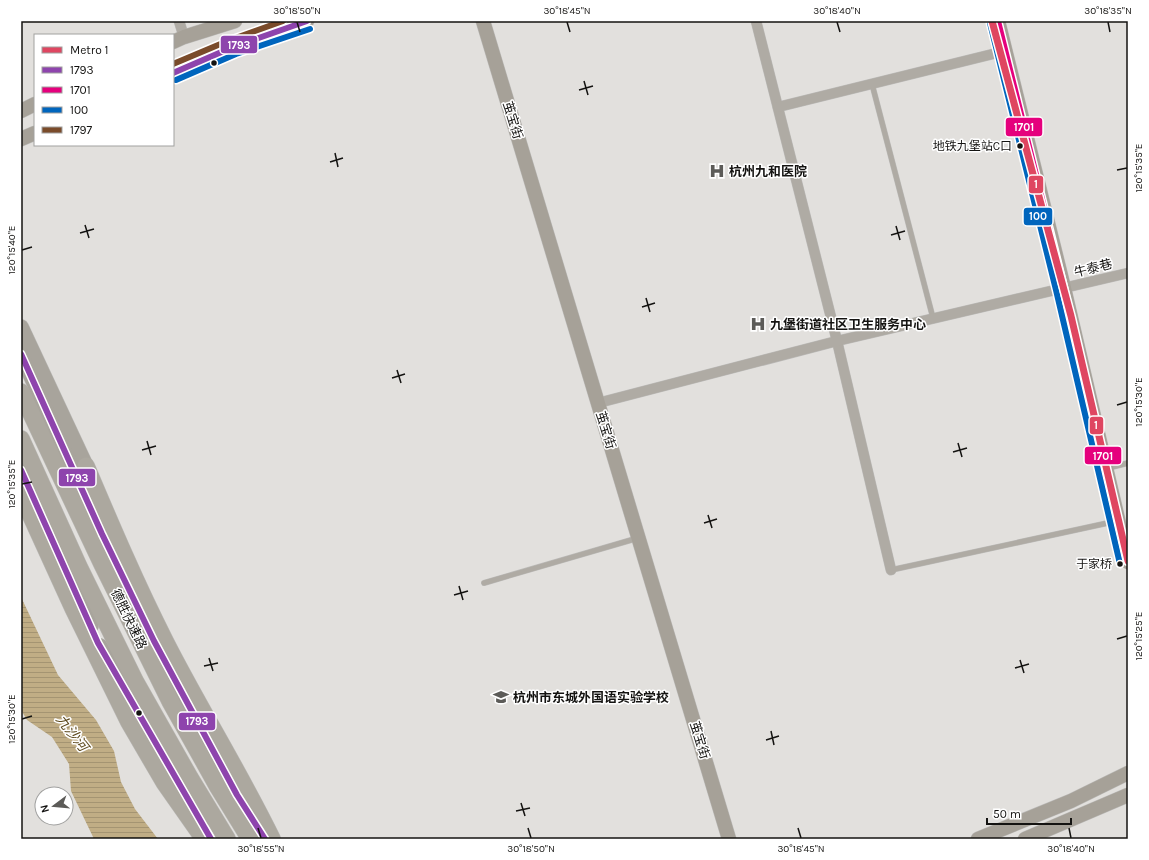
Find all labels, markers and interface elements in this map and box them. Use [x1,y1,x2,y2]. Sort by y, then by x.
text: 30°18'50"N [273,5,321,17]
text: 30°18'45"N [543,5,591,17]
text: 30°18'40"N [813,5,861,17]
text: 30°18'35"N [1084,5,1132,17]
legend [34,34,174,146]
line badge: 1793 [220,35,258,54]
text: 1793 [228,39,251,52]
text: Metro 1 [70,43,109,57]
unlabelled marker [209,58,219,68]
text: 1793 [70,63,94,77]
text: 1701 [70,83,91,97]
street label: 茧宝街 [500,99,526,141]
text: 100 [70,103,88,117]
line badge: 1701 [1005,117,1043,137]
text: 1701 [1014,121,1034,134]
text: 1797 [70,123,93,137]
place label: 地铁九堡站C口 [933,139,1012,153]
marker: 地铁九堡站C口 [1015,141,1025,151]
text: 120°15'35"E [1133,144,1145,192]
hospital icon: 杭州九和医院 [708,162,726,180]
place label: 杭州九和医院 [729,164,807,179]
line badge: 1 [1028,175,1044,194]
text: 1 [1034,178,1038,191]
line badge: 100 [1023,207,1053,226]
text: 100 [1029,210,1047,223]
text: 120°15'40"E [6,226,18,274]
street label: 牛泰巷 [1072,256,1114,280]
hospital icon: 九堡街道社区卫生服务中心 [749,315,767,333]
place label: 九堡街道社区卫生服务中心 [770,317,926,332]
text: 120°15'30"E [1133,377,1145,427]
street label: 茧宝街 [593,409,619,451]
line badge: 1 [1089,416,1104,435]
text: 1 [1094,419,1098,432]
line badge: 1701 [1084,446,1122,465]
text: 1701 [1093,450,1113,463]
text: 120°15'35"E [6,460,18,508]
line badge: 1793 [58,468,96,487]
text: 1793 [66,472,89,485]
place label: 于家桥 [1076,557,1112,571]
marker: 于家桥 [1115,559,1125,569]
street label: 德胜快速路 [108,586,150,652]
text: 120°15'25"E [1133,612,1145,660]
school or university icon: 杭州市东城外国语实验学校 [492,688,510,706]
place label: 杭州市东城外国语实验学校 [513,690,669,705]
text: 120°15'30"E [6,694,18,744]
unlabelled marker [134,708,144,718]
water label: 九沙河 [52,711,93,757]
line badge: 1793 [178,712,216,731]
text: 1793 [186,715,209,728]
street label: 茧宝街 [687,719,713,761]
north arrow [34,786,74,826]
scale bar [987,800,1071,826]
text: N [38,803,52,814]
text: 50 m [993,807,1021,821]
text: 30°18'55"N [237,843,285,855]
text: 30°18'50"N [507,843,555,855]
text: 30°18'45"N [777,843,825,855]
text: 30°18'40"N [1047,843,1095,855]

